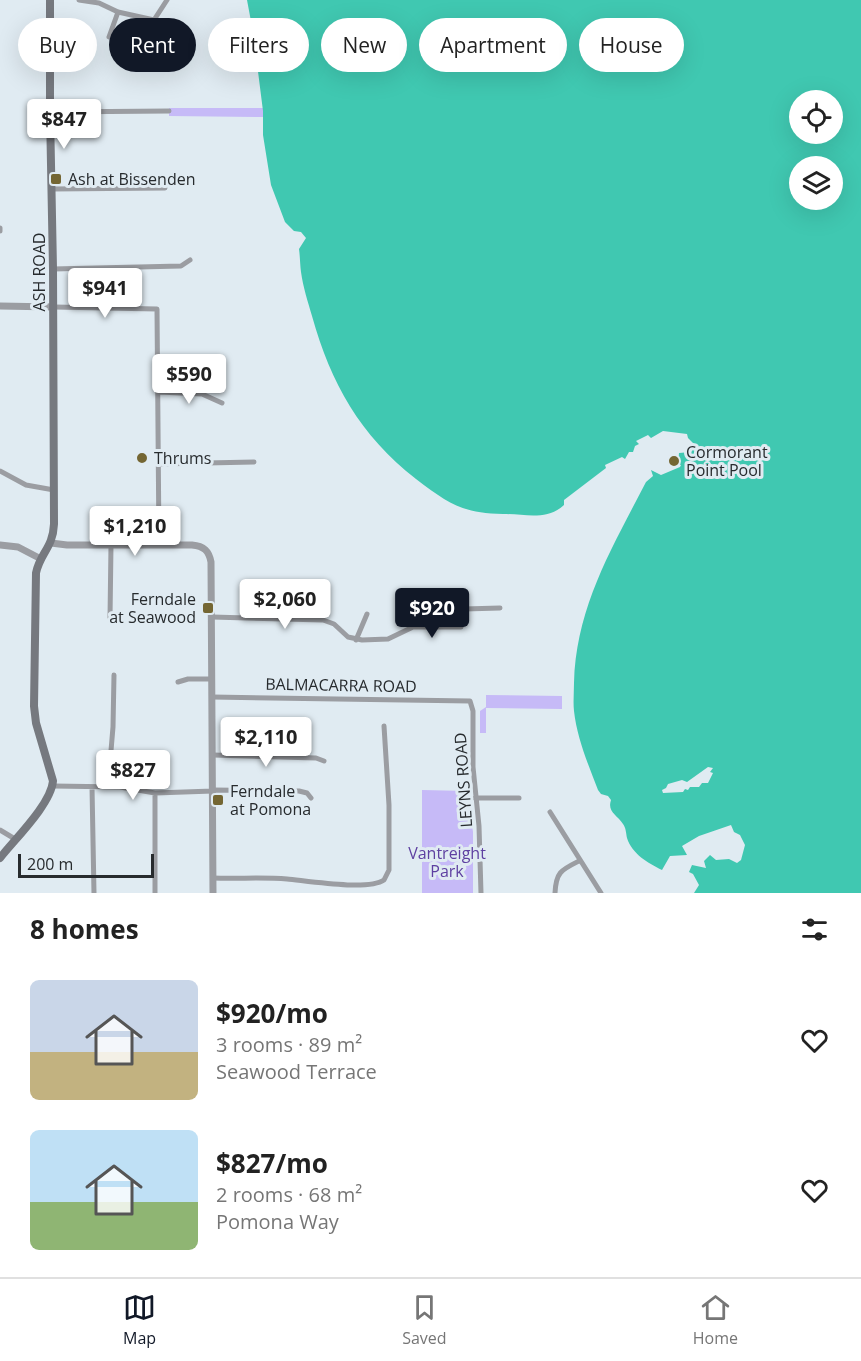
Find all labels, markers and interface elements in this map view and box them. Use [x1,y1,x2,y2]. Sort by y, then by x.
chip: Buy [18,18,97,72]
chip: Rent [109,18,196,72]
chip: Filters [208,18,309,72]
chip: New [321,18,407,72]
chip: Apartment [419,18,567,72]
chip: House [579,18,684,72]
map controls [789,90,843,210]
button: locate [789,90,843,144]
pin: $847 [28,99,100,150]
text: $847 [41,105,87,132]
button: layers [789,156,843,210]
place label: Ash at Bissenden [68,168,195,190]
marker: Ash at Bissenden [49,172,63,186]
street label: ASH ROAD [28,233,50,311]
pin: $941 [69,268,141,319]
text: $941 [82,274,128,301]
pin: $590 [153,354,225,405]
text: $590 [166,360,212,387]
place label: Cormorant Point Pool [686,441,768,481]
place label: Thrums [154,447,211,469]
marker: Thrums [135,451,149,465]
marker: Cormorant Point Pool [667,454,681,468]
pin: $1,210 [86,506,184,557]
text: $1,210 [104,512,166,539]
pin: $2,060 [236,579,334,630]
text: $2,060 [254,585,316,612]
place label: Ferndale at Seawood [109,588,196,628]
pin: $920 [396,588,468,639]
text: $920 [409,594,455,621]
marker: Ferndale at Seawood [201,601,215,615]
street label: BALMACARRA ROAD [265,673,417,697]
pin: $2,110 [217,717,315,768]
text: $2,110 [235,723,297,750]
street label: LEYNS ROAD [449,732,477,828]
pin: $827 [97,750,169,801]
text: $827 [110,756,156,783]
place label: Ferndale at Pomona [230,780,311,820]
marker: Ferndale at Pomona [211,793,225,807]
park label: Vantreight Park [408,842,486,882]
scale bar [18,851,154,878]
text: 200 m [27,853,73,875]
text: 8 homes [30,911,139,947]
icon: filters [798,913,831,946]
text: $920/mo [216,995,328,1031]
icon: home [78,1004,150,1076]
icon: heart [798,1024,831,1057]
text: 3 rooms · 89 m² [216,1031,362,1058]
text: Seawood Terrace [216,1058,377,1085]
text: $827/mo [216,1145,328,1181]
icon: home [78,1154,150,1226]
icon: heart [798,1174,831,1207]
text: 2 rooms · 68 m² [216,1181,362,1208]
text: Pomona Way [216,1208,339,1235]
tab: Map [123,1291,156,1349]
tab: Saved [402,1291,447,1349]
tab: Home [693,1291,738,1349]

